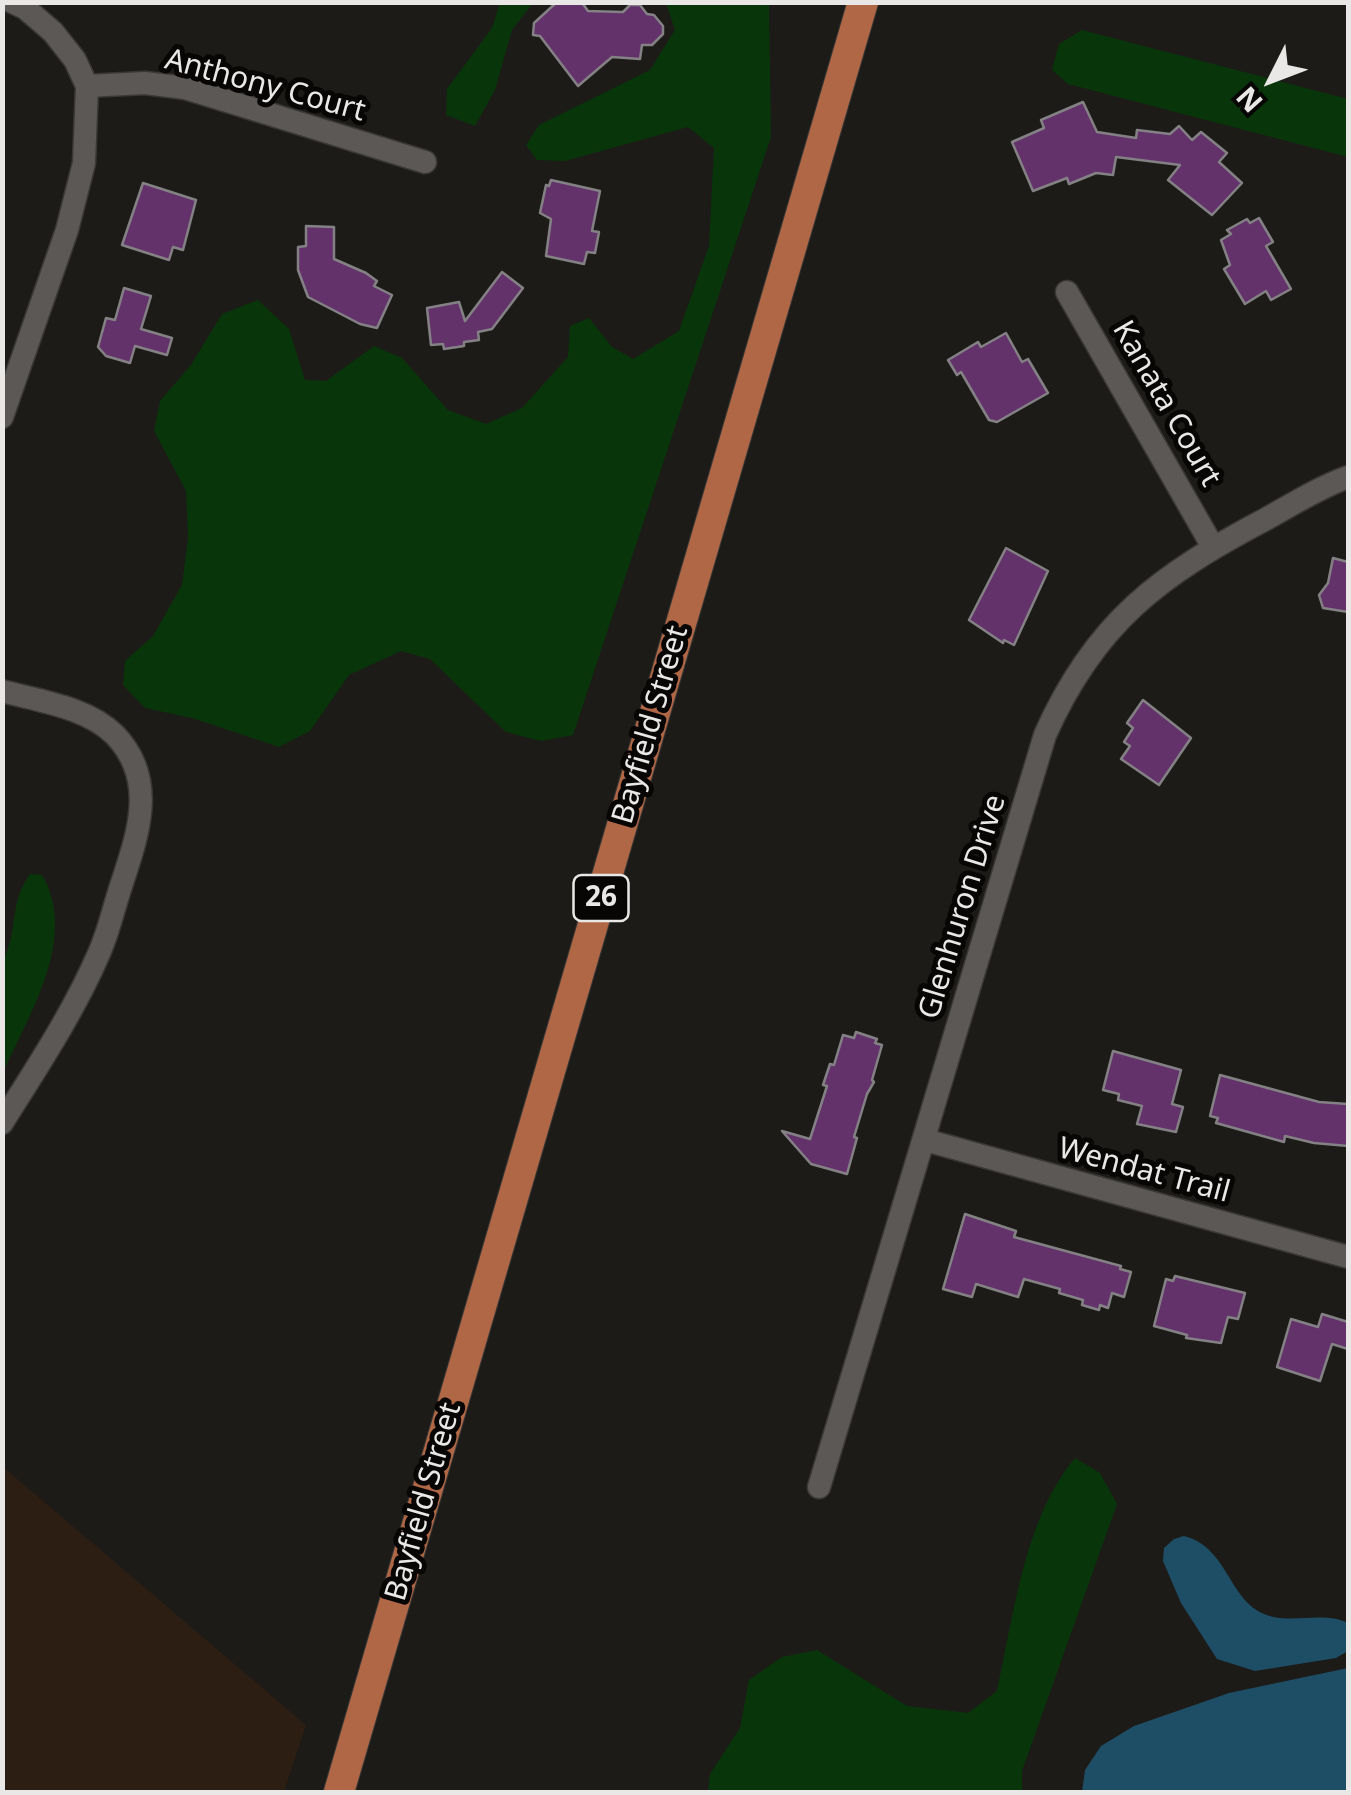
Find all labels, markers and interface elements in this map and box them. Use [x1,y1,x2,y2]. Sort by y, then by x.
north arrow [1221,30,1321,130]
street label: Anthony Court [161,42,369,130]
text: N [1227,79,1270,121]
street label: Kanata Court [1104,315,1228,493]
street label: Bayfield Street [606,622,696,828]
street label: Glenhuron Drive [912,791,1014,1023]
road number: 26 [574,875,628,921]
street label: Wendat Trail [1054,1131,1234,1211]
street label: Bayfield Street [379,1399,469,1605]

